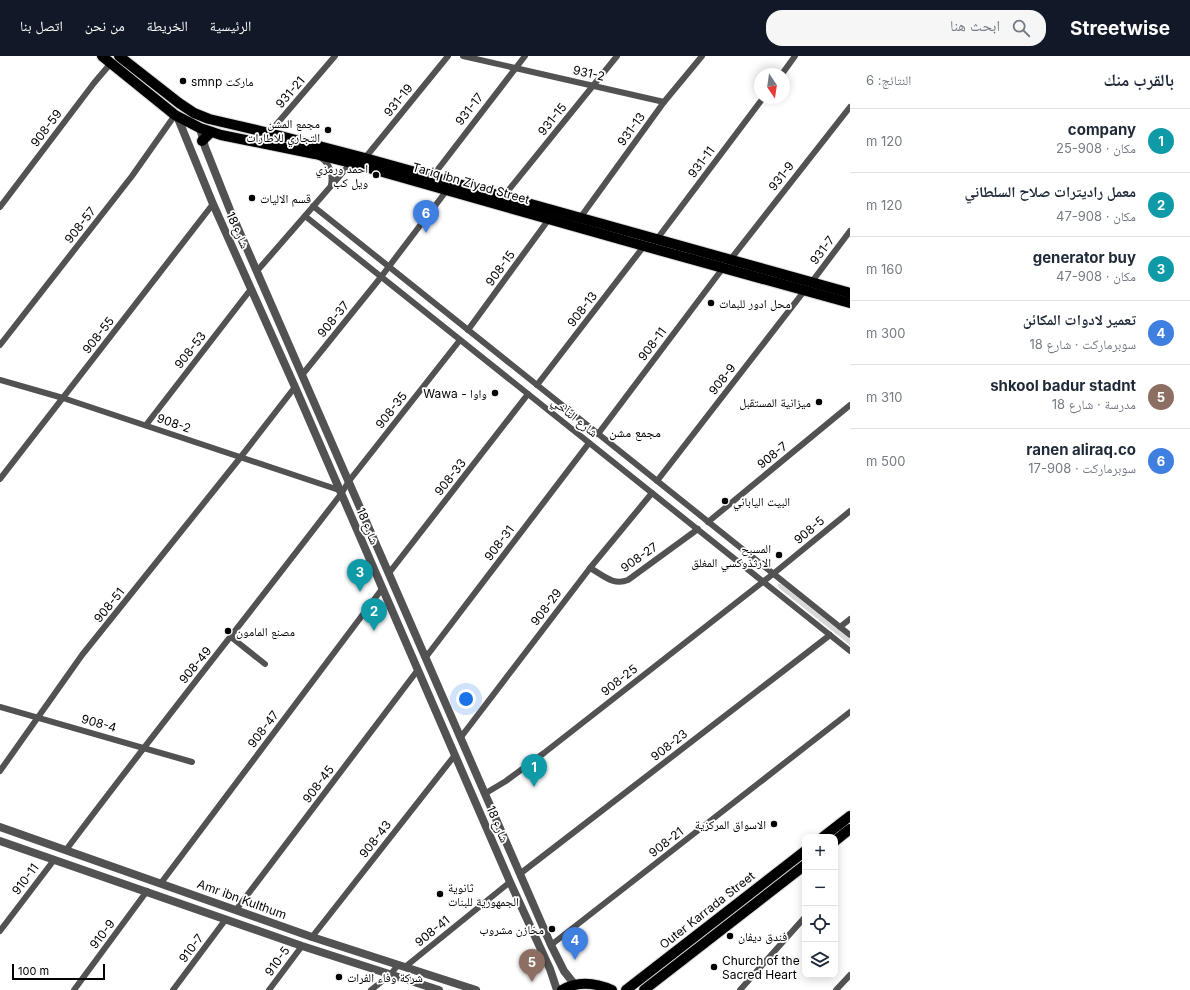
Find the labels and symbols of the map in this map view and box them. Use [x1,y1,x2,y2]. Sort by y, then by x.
street label: 931-2 [572,62,606,84]
north arrow [754,68,790,104]
street label: 931-21 [272,73,308,111]
place label: smnp ماركت [191,74,254,89]
marker: smnp ماركت [178,76,188,86]
street label: 931-19 [380,81,416,119]
street label: 931-17 [452,90,486,128]
street label: 931-15 [534,100,570,138]
street label: 908-59 [27,106,65,150]
street label: 931-13 [614,109,648,149]
place label: مجمع المشن التجاري للاطارات [246,116,320,148]
marker: مجمع المشن التجاري للاطارات [323,125,333,135]
street label: 931-11 [684,144,718,180]
street label: 931-9 [765,158,797,194]
street label: Tariq ibn Ziyad Street [411,159,531,207]
place label: احمد ورمزي ويل كب [316,161,368,190]
marker: احمد ورمزي ويل كب [371,170,381,180]
place label: قسم الاليات [260,191,311,207]
marker: قسم الاليات [247,193,257,203]
pin: 6 [413,200,439,233]
street label: 908-57 [61,204,99,246]
street label: شارع 18 [222,209,253,251]
street label: 931-7 [806,233,838,267]
street label: 908-15 [482,247,518,289]
street label: 908-13 [564,289,600,329]
place label: محل ادور للبمات [719,296,791,311]
street label: 908-37 [314,298,352,340]
marker: محل ادور للبمات [706,298,716,308]
street label: 908-55 [79,314,117,356]
street label: 908-11 [635,324,669,364]
street label: 908-53 [171,329,209,371]
street label: 908-9 [705,360,739,398]
place label: Wawa - واوا [423,386,487,401]
marker: Wawa - واوا [490,388,500,398]
street label: 908-35 [372,389,410,431]
street label: شارع التآخي [547,394,601,443]
place label: ميزانية المستقبل [739,395,811,410]
marker: ميزانية المستقبل [814,397,824,407]
street label: 908-2 [155,410,193,436]
district label: مجمع مشن [609,424,661,442]
street label: 908-7 [754,438,790,472]
street label: 908-33 [431,456,469,498]
place label: البيت الياباني [733,494,790,512]
marker: البيت الياباني [720,496,730,506]
street label: شارع 18 [353,505,382,547]
street label: 908-5 [791,513,827,547]
street label: 908-31 [481,522,517,564]
street label: 908-27 [618,539,661,575]
place label: المسبح الارثذوكسي المغلق [691,541,771,573]
marker: المسبح الارثذوكسي المغلق [774,550,784,560]
pin: 3 [347,559,373,592]
street label: 908-51 [91,585,127,625]
street label: 908-29 [527,586,565,628]
pin: 2 [361,598,387,631]
place label: مصنع المامون [236,624,295,639]
marker: مصنع المامون [223,626,233,636]
street label: 908-49 [176,644,214,686]
street label: 908-25 [598,661,640,699]
your location [456,689,476,709]
street label: 908-47 [244,707,282,750]
street label: 908-4 [80,711,118,735]
street label: 908-23 [648,726,690,764]
pin: 1 [521,754,547,787]
street label: 908-45 [299,762,337,806]
street label: شارع 18 [483,803,512,845]
street label: 908-43 [356,817,394,861]
place label: الاسواق المركزية [695,817,766,832]
marker: الاسواق المركزية [769,819,779,829]
street label: 908-21 [646,824,686,860]
street label: 910-11 [8,860,42,898]
street label: Outer Karrada Street [656,868,758,952]
street label: Amr ibn Kulthum [195,876,289,922]
place label: ثانوية الجمهورية للبنات [448,880,519,909]
marker: ثانوية الجمهورية للبنات [435,889,445,899]
street label: 908-41 [412,912,452,950]
street label: 910-9 [86,916,118,952]
place label: مخازن مشروب [479,922,544,937]
marker: مخازن مشروب [547,924,557,934]
pin: 4 [562,927,588,960]
place label: فندق ديفان [738,929,787,944]
street label: 910-7 [175,931,207,965]
marker: فندق ديفان [725,931,735,941]
street label: 910-5 [261,943,293,979]
pin: 5 [519,949,545,982]
place label: Church of the Sacred Heart [722,953,800,982]
scale bar [12,962,105,981]
marker: Church of the Sacred Heart [709,962,719,972]
place label: شركة وفاء الفرات [347,970,423,985]
marker: شركة وفاء الفرات [334,972,344,982]

